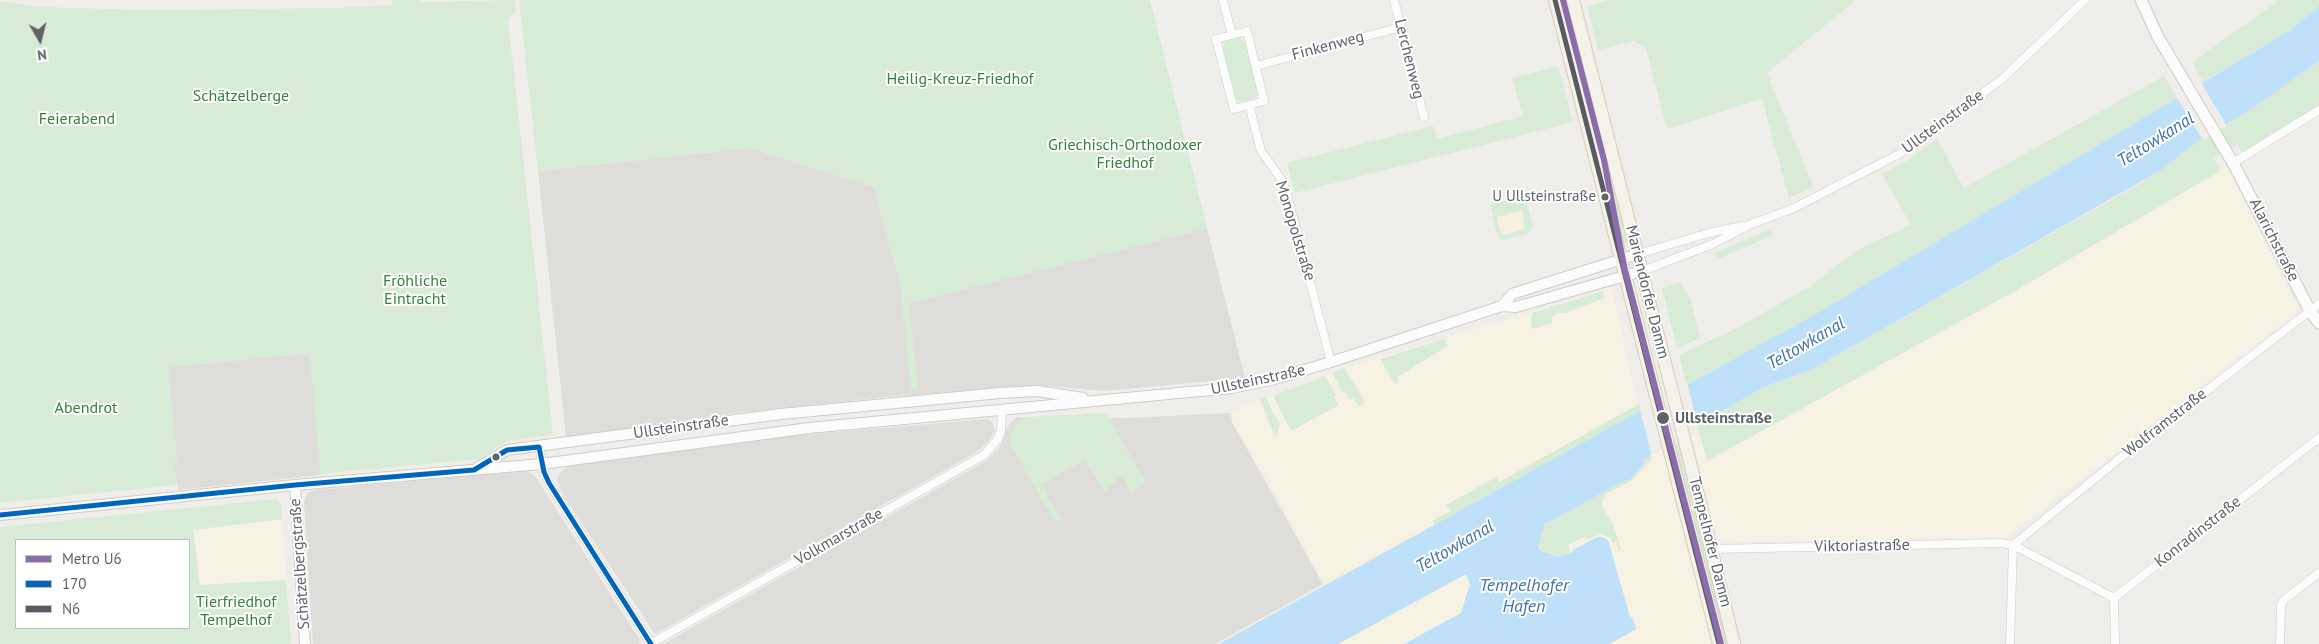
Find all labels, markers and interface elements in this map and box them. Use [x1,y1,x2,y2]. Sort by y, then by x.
north arrow [15,15,65,65]
street label: Lerchenweg [1390,17,1428,101]
street label: Finkenweg [1290,27,1366,65]
text: N [36,45,48,64]
park label: Heilig-Kreuz-Friedhof [886,69,1034,89]
park label: Schätzelberge [193,86,289,106]
street label: Ullsteinstraße [1898,86,1988,158]
water label: Teltowkanal [2113,108,2199,172]
park label: Feierabend [39,109,115,129]
park label: Griechisch-Orthodoxer Friedhof [1048,135,1202,173]
street label: Monopolstraße [1271,179,1319,283]
place label: U Ullsteinstraße [1492,188,1596,206]
marker: U Ullsteinstraße [1600,192,1610,202]
street label: Alarichstraße [2245,195,2303,285]
street label: Mariendorfer Damm [1621,223,1673,361]
park label: Fröhliche Eintracht [383,271,447,309]
water label: Teltowkanal [1763,313,1849,375]
street label: Ullsteinstraße [1209,361,1307,399]
street label: Wolframstraße [2120,385,2210,461]
park label: Abendrot [55,398,117,418]
place label: Ullsteinstraße [1675,408,1772,428]
marker: Ullsteinstraße [1655,410,1671,426]
street label: Ullsteinstraße [632,411,730,443]
unlabelled marker [491,452,501,462]
street label: Tempelhofer Damm [1685,475,1735,609]
street label: Konradinstraße [2151,492,2245,572]
street label: Schätzelbergstraße [286,498,314,630]
street label: Volkmarstraße [792,504,886,570]
water label: Teltowkanal [1412,516,1498,578]
street label: Viktoriastraße [1814,536,1910,556]
legend [15,539,190,629]
text: Metro U6 [62,549,122,568]
text: 170 [62,574,87,593]
water label: Tempelhofer Hafen [1479,575,1569,618]
park label: Tierfriedhof Tempelhof [196,592,276,630]
text: N6 [62,599,80,618]

